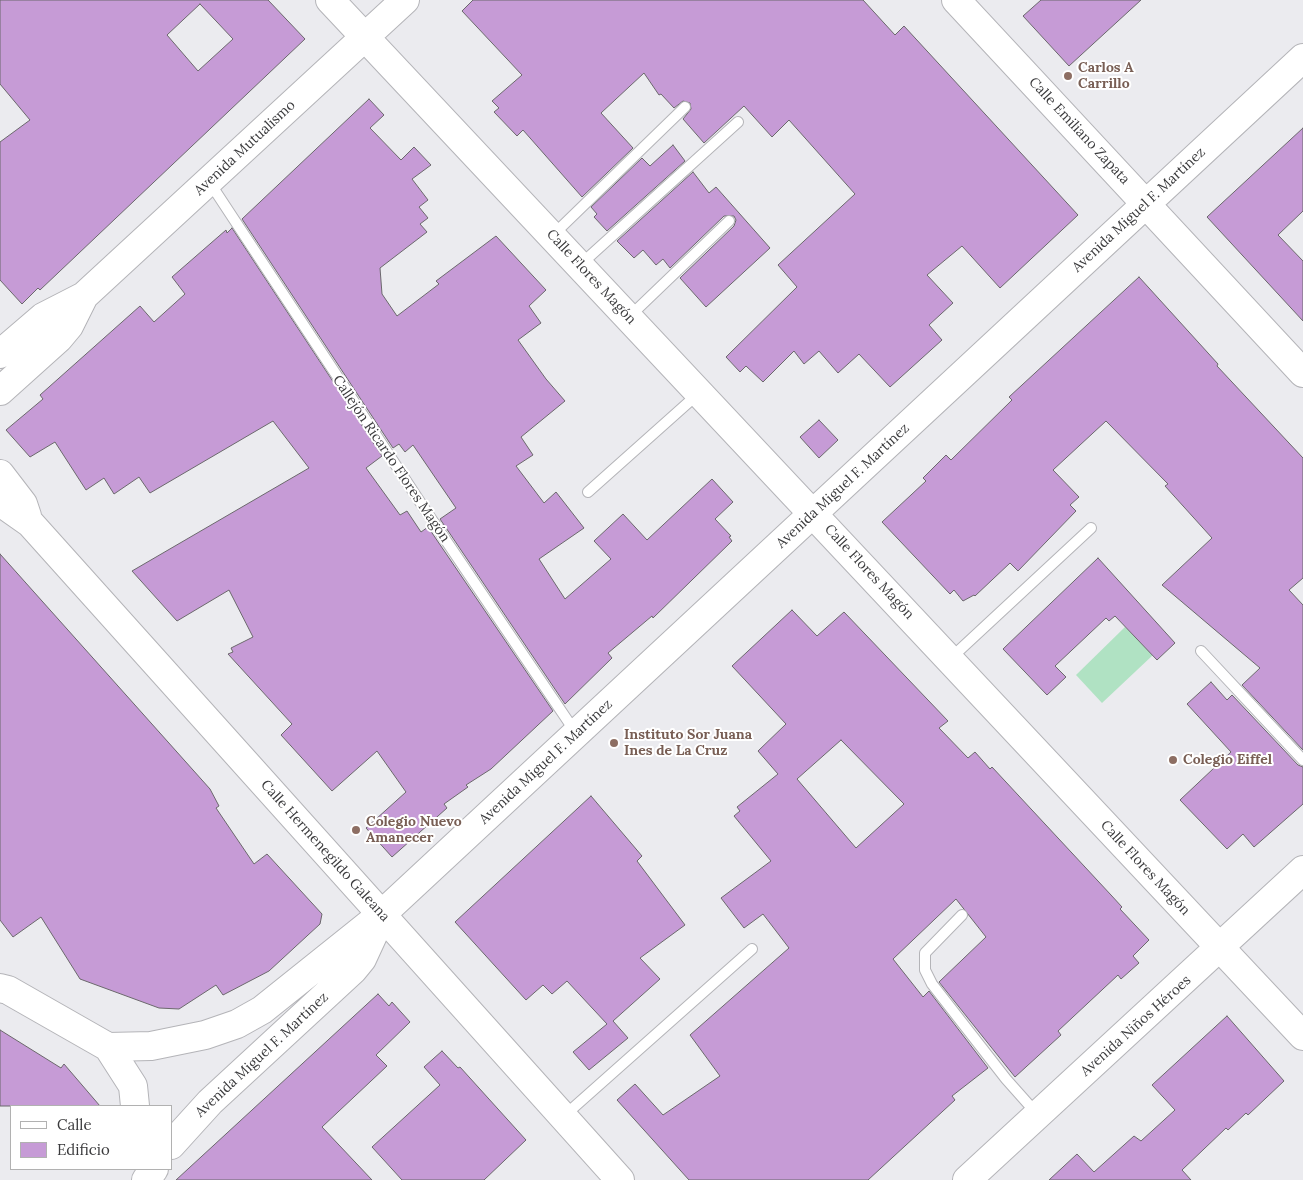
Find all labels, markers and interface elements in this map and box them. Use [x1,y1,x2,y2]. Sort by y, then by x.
place label: Carlos A Carrillo [1078,60,1134,92]
marker: Carlos A Carrillo [1062,70,1074,82]
street label: Calle Emiliano Zapata [1025,74,1133,188]
street label: Avenida Mutualismo [191,97,299,199]
street label: Avenida Miguel F. Martínez [1069,144,1209,276]
street label: Calle Flores Magón [543,226,639,328]
street label: Callejón Ricardo Flores Magón [329,372,453,546]
street label: Avenida Miguel F. Martínez [773,420,913,552]
street label: Calle Flores Magón [821,521,917,623]
street label: Avenida Miguel F. Martínez [476,696,616,828]
place label: Instituto Sor Juana Ines de La Cruz [624,727,752,760]
marker: Instituto Sor Juana Ines de La Cruz [608,737,620,749]
place label: Colegio Eiffel [1183,752,1272,768]
marker: Colegio Eiffel [1167,754,1179,766]
street label: Calle Hermenegildo Galeana [257,777,393,925]
place label: Colegio Nuevo Amanecer [366,814,462,846]
street label: Calle Flores Magón [1097,817,1193,919]
marker: Colegio Nuevo Amanecer [350,824,362,836]
street label: Avenida Niños Héroes [1077,972,1195,1080]
street label: Avenida Miguel F. Martínez [192,989,332,1121]
legend [10,1105,172,1170]
text: Calle [57,1115,92,1134]
text: Edificio [57,1140,110,1159]

